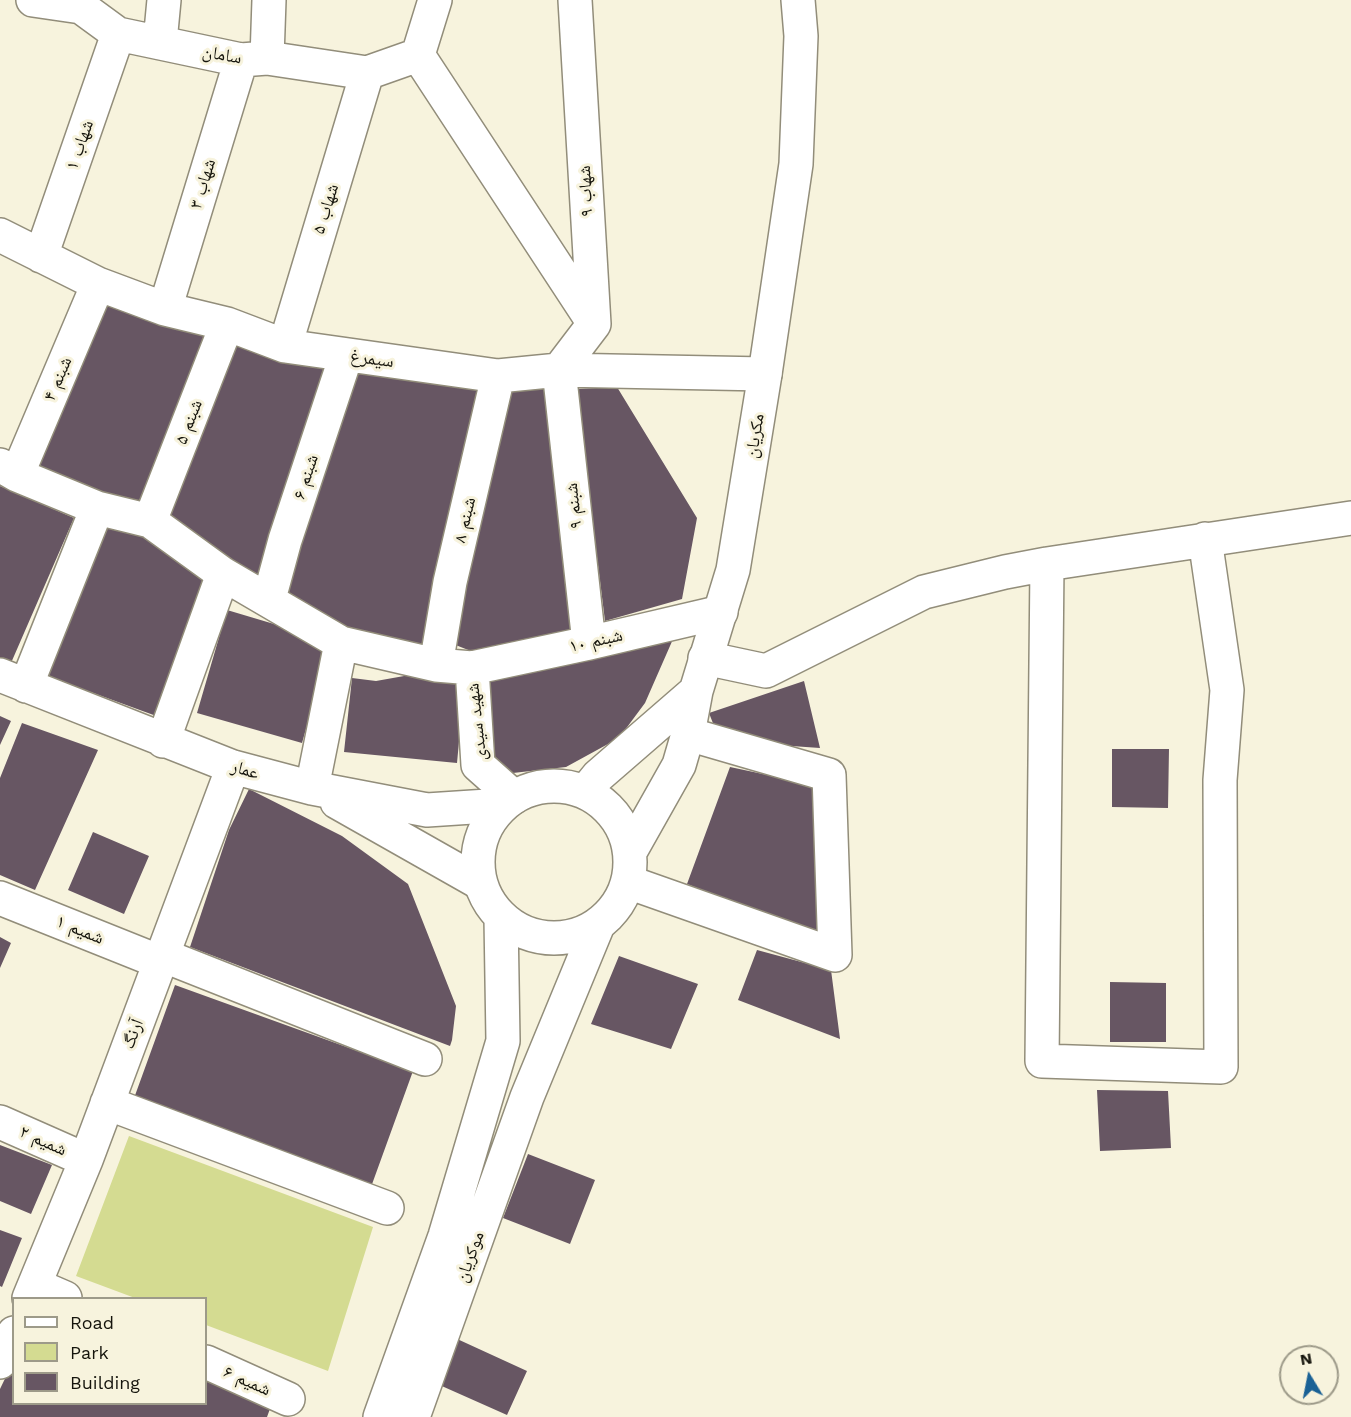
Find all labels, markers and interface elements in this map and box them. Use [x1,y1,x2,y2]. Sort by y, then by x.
street label: سامان [201,41,243,69]
street label: شهاب ۱ [61,117,99,173]
street label: شهاب ۳ [185,156,221,212]
street label: شهاب ۹ [574,165,598,217]
street label: شهاب ۵ [308,181,344,237]
street label: سیمرغ [349,345,395,373]
street label: شبنم ۴ [39,354,77,404]
street label: شبنم ۵ [171,397,207,447]
street label: مکریان [741,412,769,460]
street label: شبنم ۶ [289,452,323,502]
street label: شبنم ۹ [561,482,587,530]
street label: شبنم ۸ [449,495,481,545]
street label: شبنم ۱۰ [567,624,625,658]
street label: شهید سیدی [462,682,492,762]
street label: عمار [229,756,261,784]
street label: شمیم ۱ [53,911,107,949]
street label: آرنگ [118,1016,148,1052]
street label: شمیم ۲ [16,1121,70,1161]
street label: موکریان [451,1229,489,1285]
legend [12,1297,207,1405]
text: Road [70,1312,114,1333]
text: Park [70,1342,109,1363]
north arrow [1279,1345,1339,1405]
text: N [1299,1348,1314,1369]
street label: شمیم ۶ [220,1361,274,1401]
text: Building [70,1372,140,1393]

